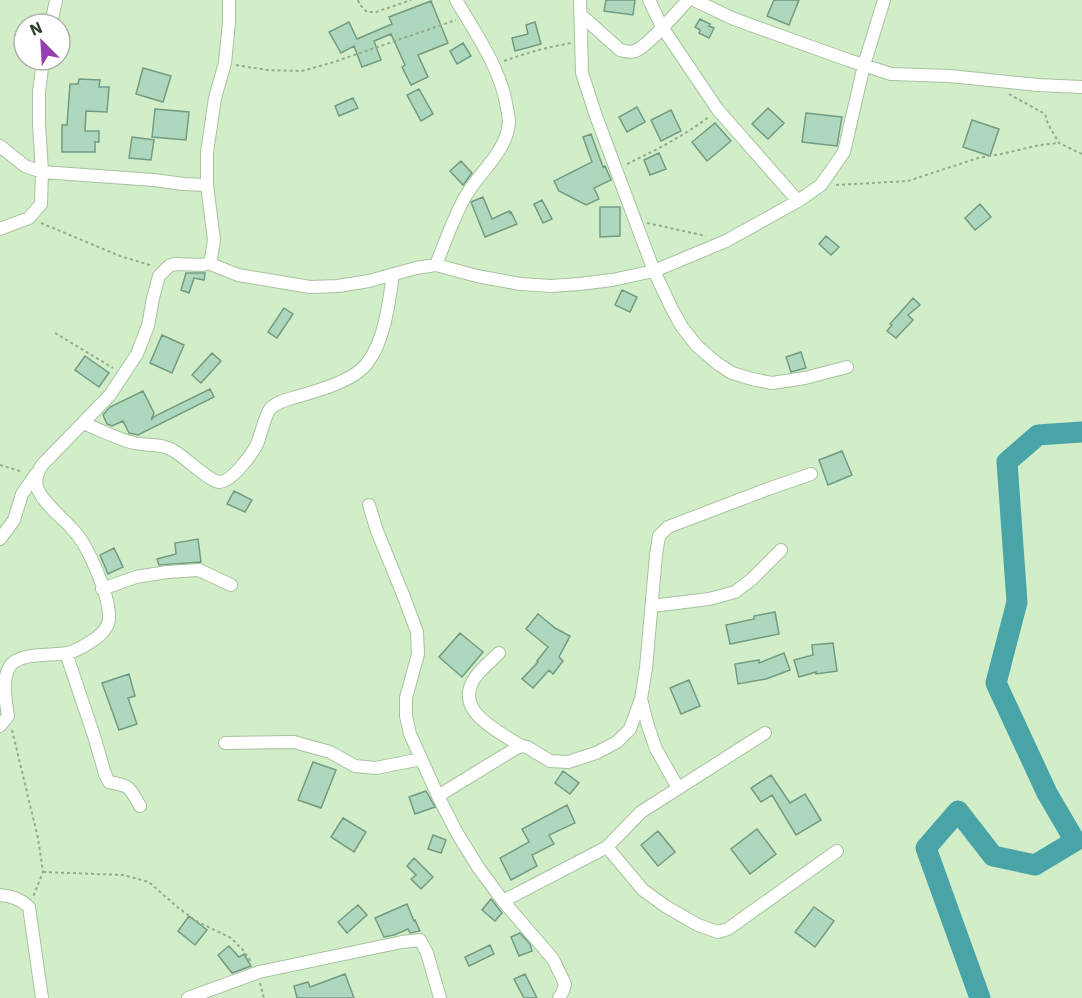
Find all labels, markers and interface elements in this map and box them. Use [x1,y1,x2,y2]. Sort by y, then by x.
north arrow [12,12,72,72]
text: N [27,17,45,40]

